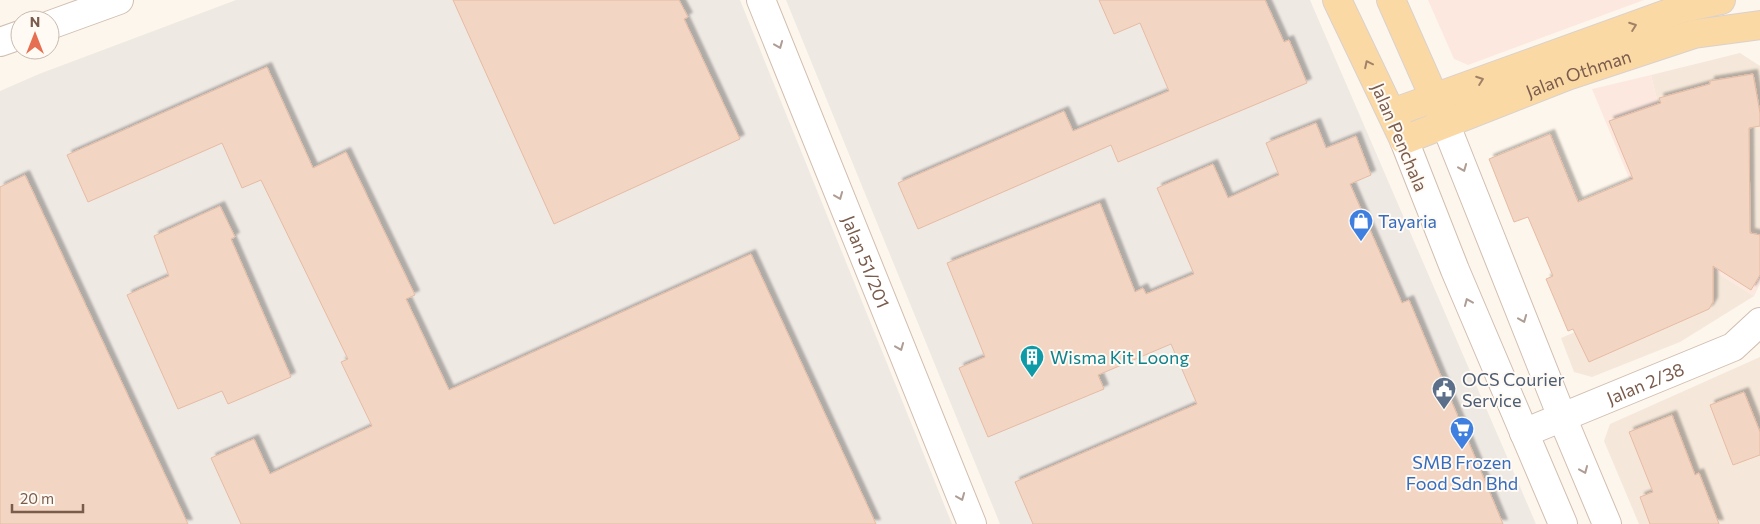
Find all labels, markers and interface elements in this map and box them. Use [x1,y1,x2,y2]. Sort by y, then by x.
north arrow [10,10,60,60]
text: N [30,13,40,30]
one-way arrow [1629,22,1637,32]
one-way arrow [773,40,783,49]
street label: Jalan Othman [1522,45,1634,102]
one-way arrow [1364,60,1374,69]
one-way arrow [1475,76,1484,86]
street label: Jalan Penchala [1367,79,1433,195]
one-way arrow [1457,163,1468,172]
one-way arrow [833,191,844,200]
shop icon: Tayaria [1348,208,1374,242]
place label: Tayaria [1378,210,1437,232]
street label: Jalan 51/201 [838,212,895,311]
one-way arrow [1464,298,1475,307]
one-way arrow [1517,314,1527,323]
one-way arrow [894,342,905,351]
building icon: Wisma Kit Loong [1019,344,1045,378]
place label: Wisma Kit Loong [1050,346,1189,368]
street label: Jalan 2/38 [1603,357,1687,409]
place label: OCS Courier Service [1462,368,1565,411]
public building icon: OCS Courier Service [1431,376,1457,410]
supermarket icon: SMB Frozen Food Sdn Bhd [1449,416,1475,450]
place label: SMB Frozen Food Sdn Bhd [1406,451,1518,494]
one-way arrow [1578,465,1589,474]
scale bar [12,482,84,514]
text: 20 m [20,489,54,507]
one-way arrow [955,492,965,501]

